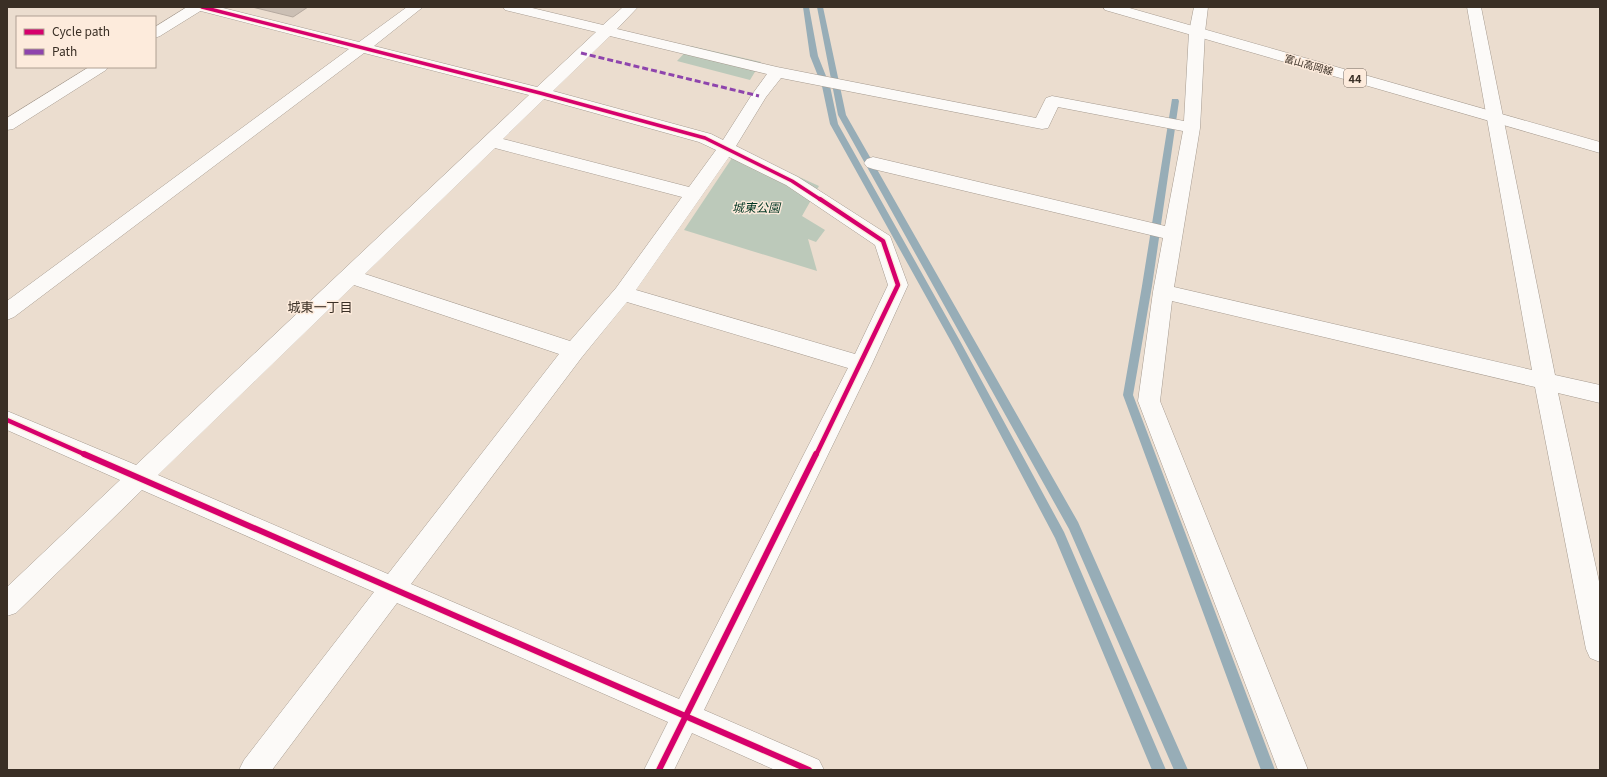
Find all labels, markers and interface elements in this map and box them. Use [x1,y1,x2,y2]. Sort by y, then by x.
legend [16,16,156,68]
text: Cycle path [52,22,110,39]
text: Path [52,42,77,59]
street label: 富山高岡線 [1283,50,1335,78]
road number: 44 [1344,69,1366,87]
park label: 城東公園 [732,198,782,215]
district label: 城東一丁目 [287,297,353,316]

